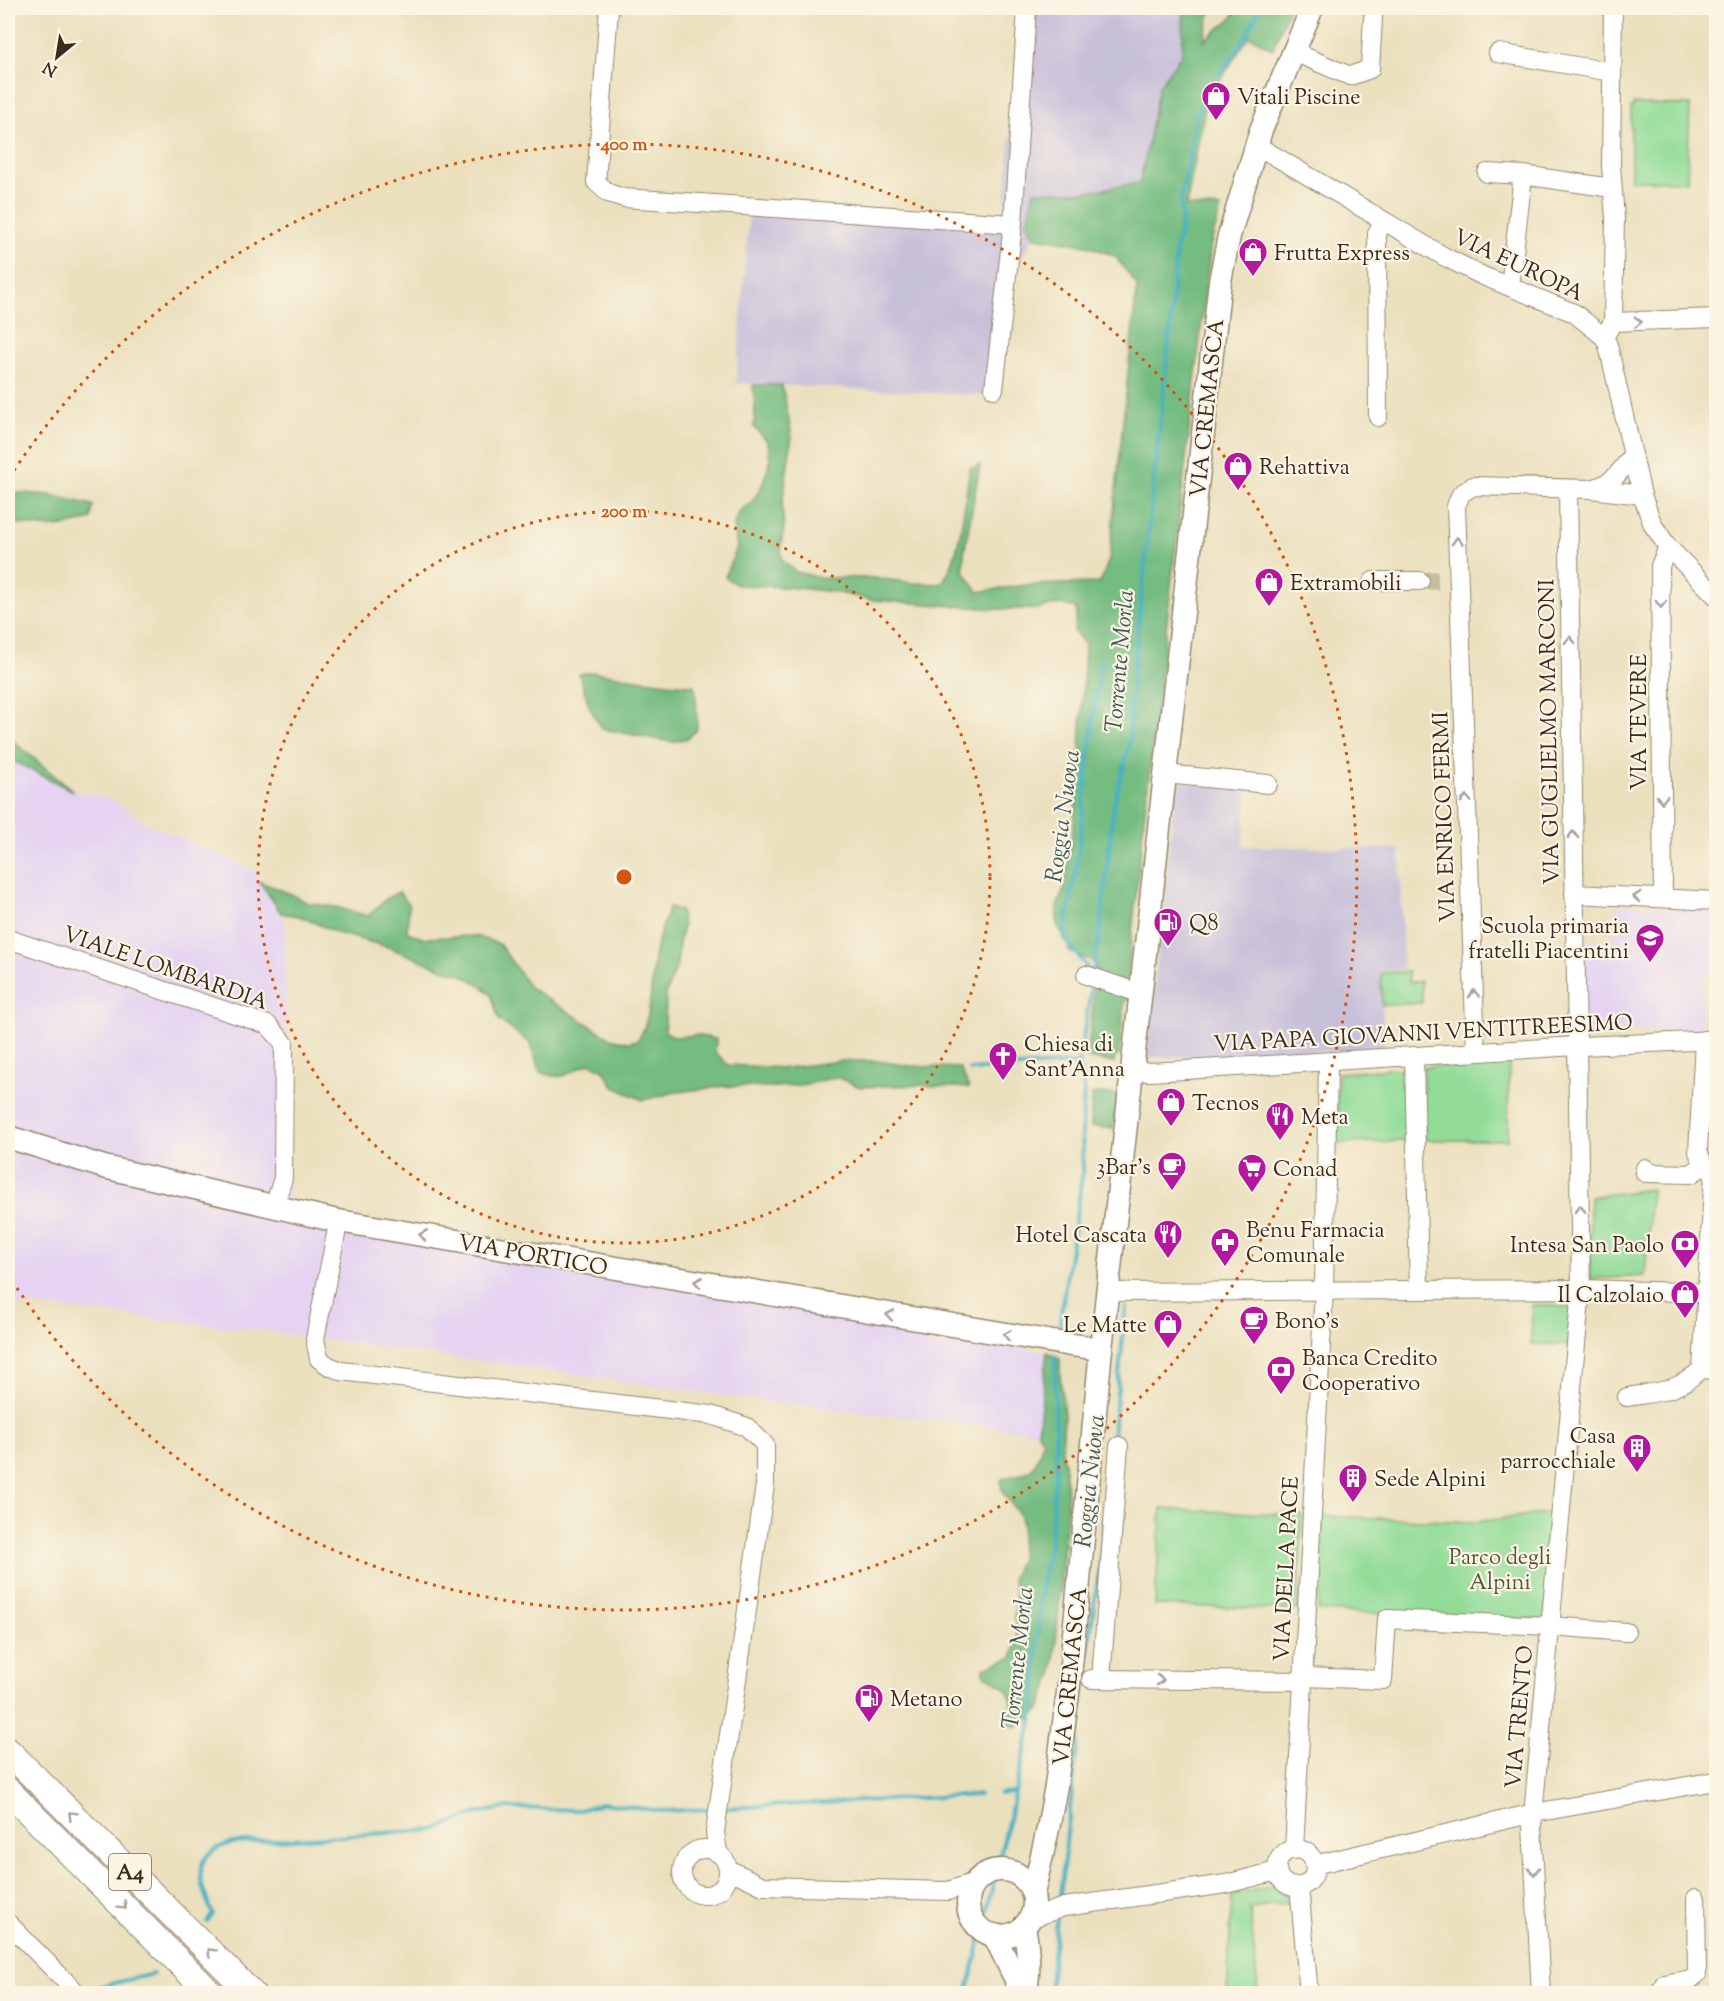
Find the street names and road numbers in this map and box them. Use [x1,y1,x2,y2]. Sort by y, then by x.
street label: VIA EUROPA [1447,222,1588,311]
street label: VIA CREMASCA [1184,317,1234,499]
street label: VIA GUGLIELMO MARCONI [1532,579,1570,885]
street label: VIA TEVERE [1625,654,1657,790]
street label: VIA ENRICO FERMI [1426,711,1466,923]
street label: VIALE LOMBARDIA [58,920,272,1020]
street label: VIA PAPA GIOVANNI VENTITREESIMO [1213,1008,1634,1062]
street label: VIA PORTICO [455,1228,610,1286]
street label: VIA DELLA PACE [1267,1476,1309,1663]
street label: VIA CREMASCA [1047,1585,1097,1767]
street label: VIA TRENTO [1499,1644,1543,1790]
road number: A4 [109,1854,151,1890]

